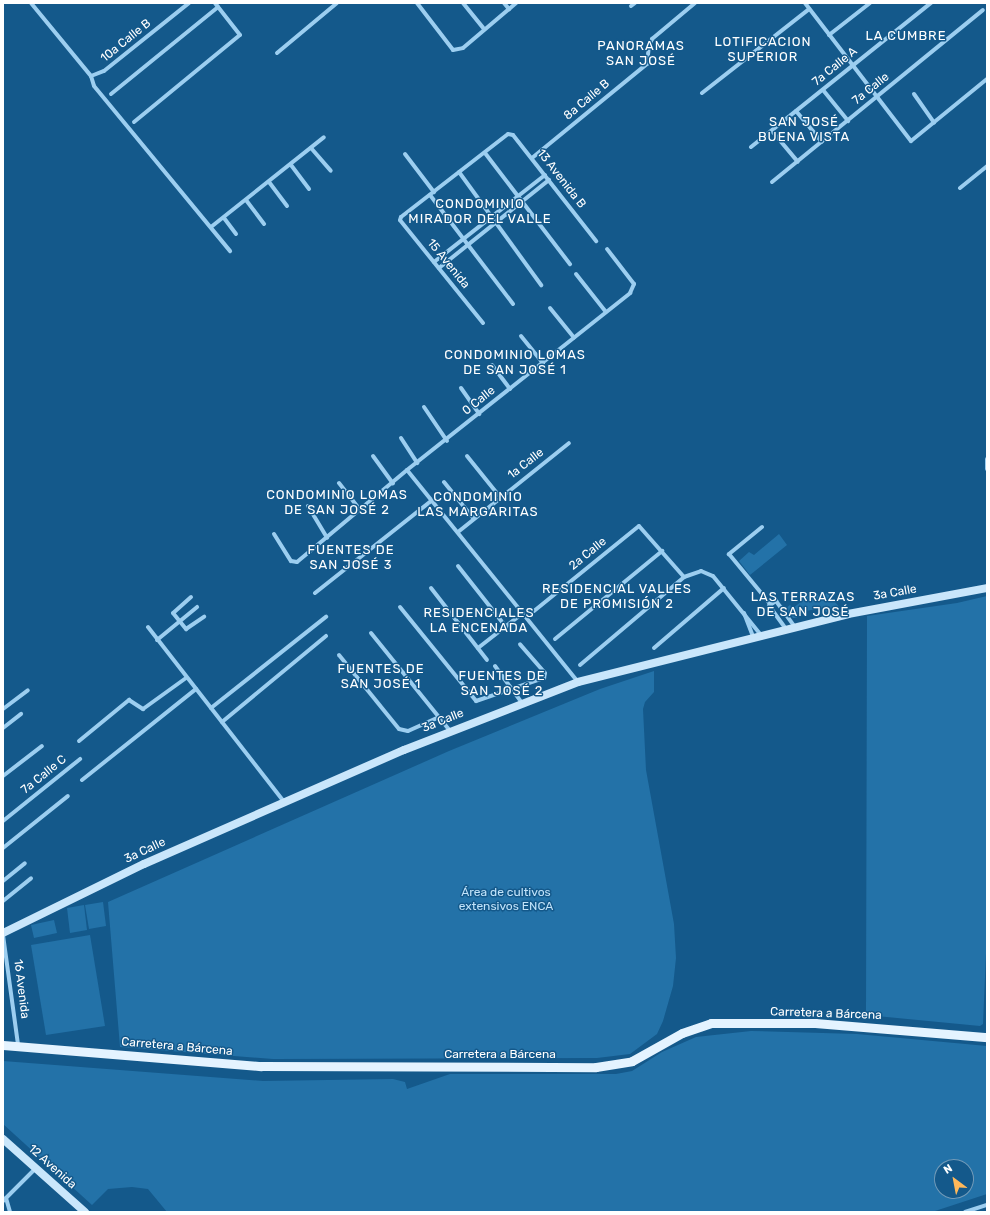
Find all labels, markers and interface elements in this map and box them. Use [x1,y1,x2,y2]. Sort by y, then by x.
street label: 10a Calle B [98,16,154,66]
district label: LA CUMBRE [865,28,947,44]
district label: LOTIFICACION SUPERIOR [714,35,812,66]
district label: PANORAMAS SAN JOSÉ [597,39,685,70]
street label: 7a Calle A [810,44,860,90]
street label: 7a Calle [850,70,892,108]
street label: 8a Calle B [561,77,613,123]
district label: SAN JOSÉ BUENA VISTA [758,115,850,146]
street label: 13 Avenida B [533,147,589,211]
district label: CONDOMINIO MIRADOR DEL VALLE [408,197,552,228]
street label: 15 Avenida [424,236,472,292]
district label: CONDOMINIO LOMAS DE SAN JOSÉ 1 [444,348,586,379]
street label: 0 Calle [460,384,498,418]
street label: 1a Calle [505,445,547,483]
district label: CONDOMINIO LOMAS DE SAN JOSÉ 2 [266,488,408,519]
district label: CONDOMINIO LAS MARGARITAS [417,490,539,521]
street label: 2a Calle [566,535,610,573]
district label: FUENTES DE SAN JOSÉ 3 [307,543,395,574]
district label: RESIDENCIAL VALLES DE PROMISIÓN 2 [542,582,692,613]
street label: 3a Calle [872,582,918,604]
district label: LAS TERRAZAS DE SAN JOSÉ [751,590,855,621]
district label: RESIDENCIALES LA ENCENADA [423,606,535,637]
district label: FUENTES DE SAN JOSÉ 1 [337,662,425,693]
district label: FUENTES DE SAN JOSÉ 2 [458,669,546,700]
street label: 3a Calle [420,706,466,736]
street label: 7a Calle C [19,752,69,798]
street label: 3a Calle [122,835,168,867]
park label: Área de cultivos extensivos ENCA [459,886,553,914]
street label: 16 Avenida [10,958,32,1020]
street label: Carretera a Bárcena [770,1005,882,1023]
street label: Carretera a Bárcena [121,1035,233,1059]
street label: Carretera a Bárcena [444,1048,556,1062]
street label: 12 Avenida [25,1142,79,1192]
north arrow [934,1159,974,1199]
text: N [941,1162,955,1177]

